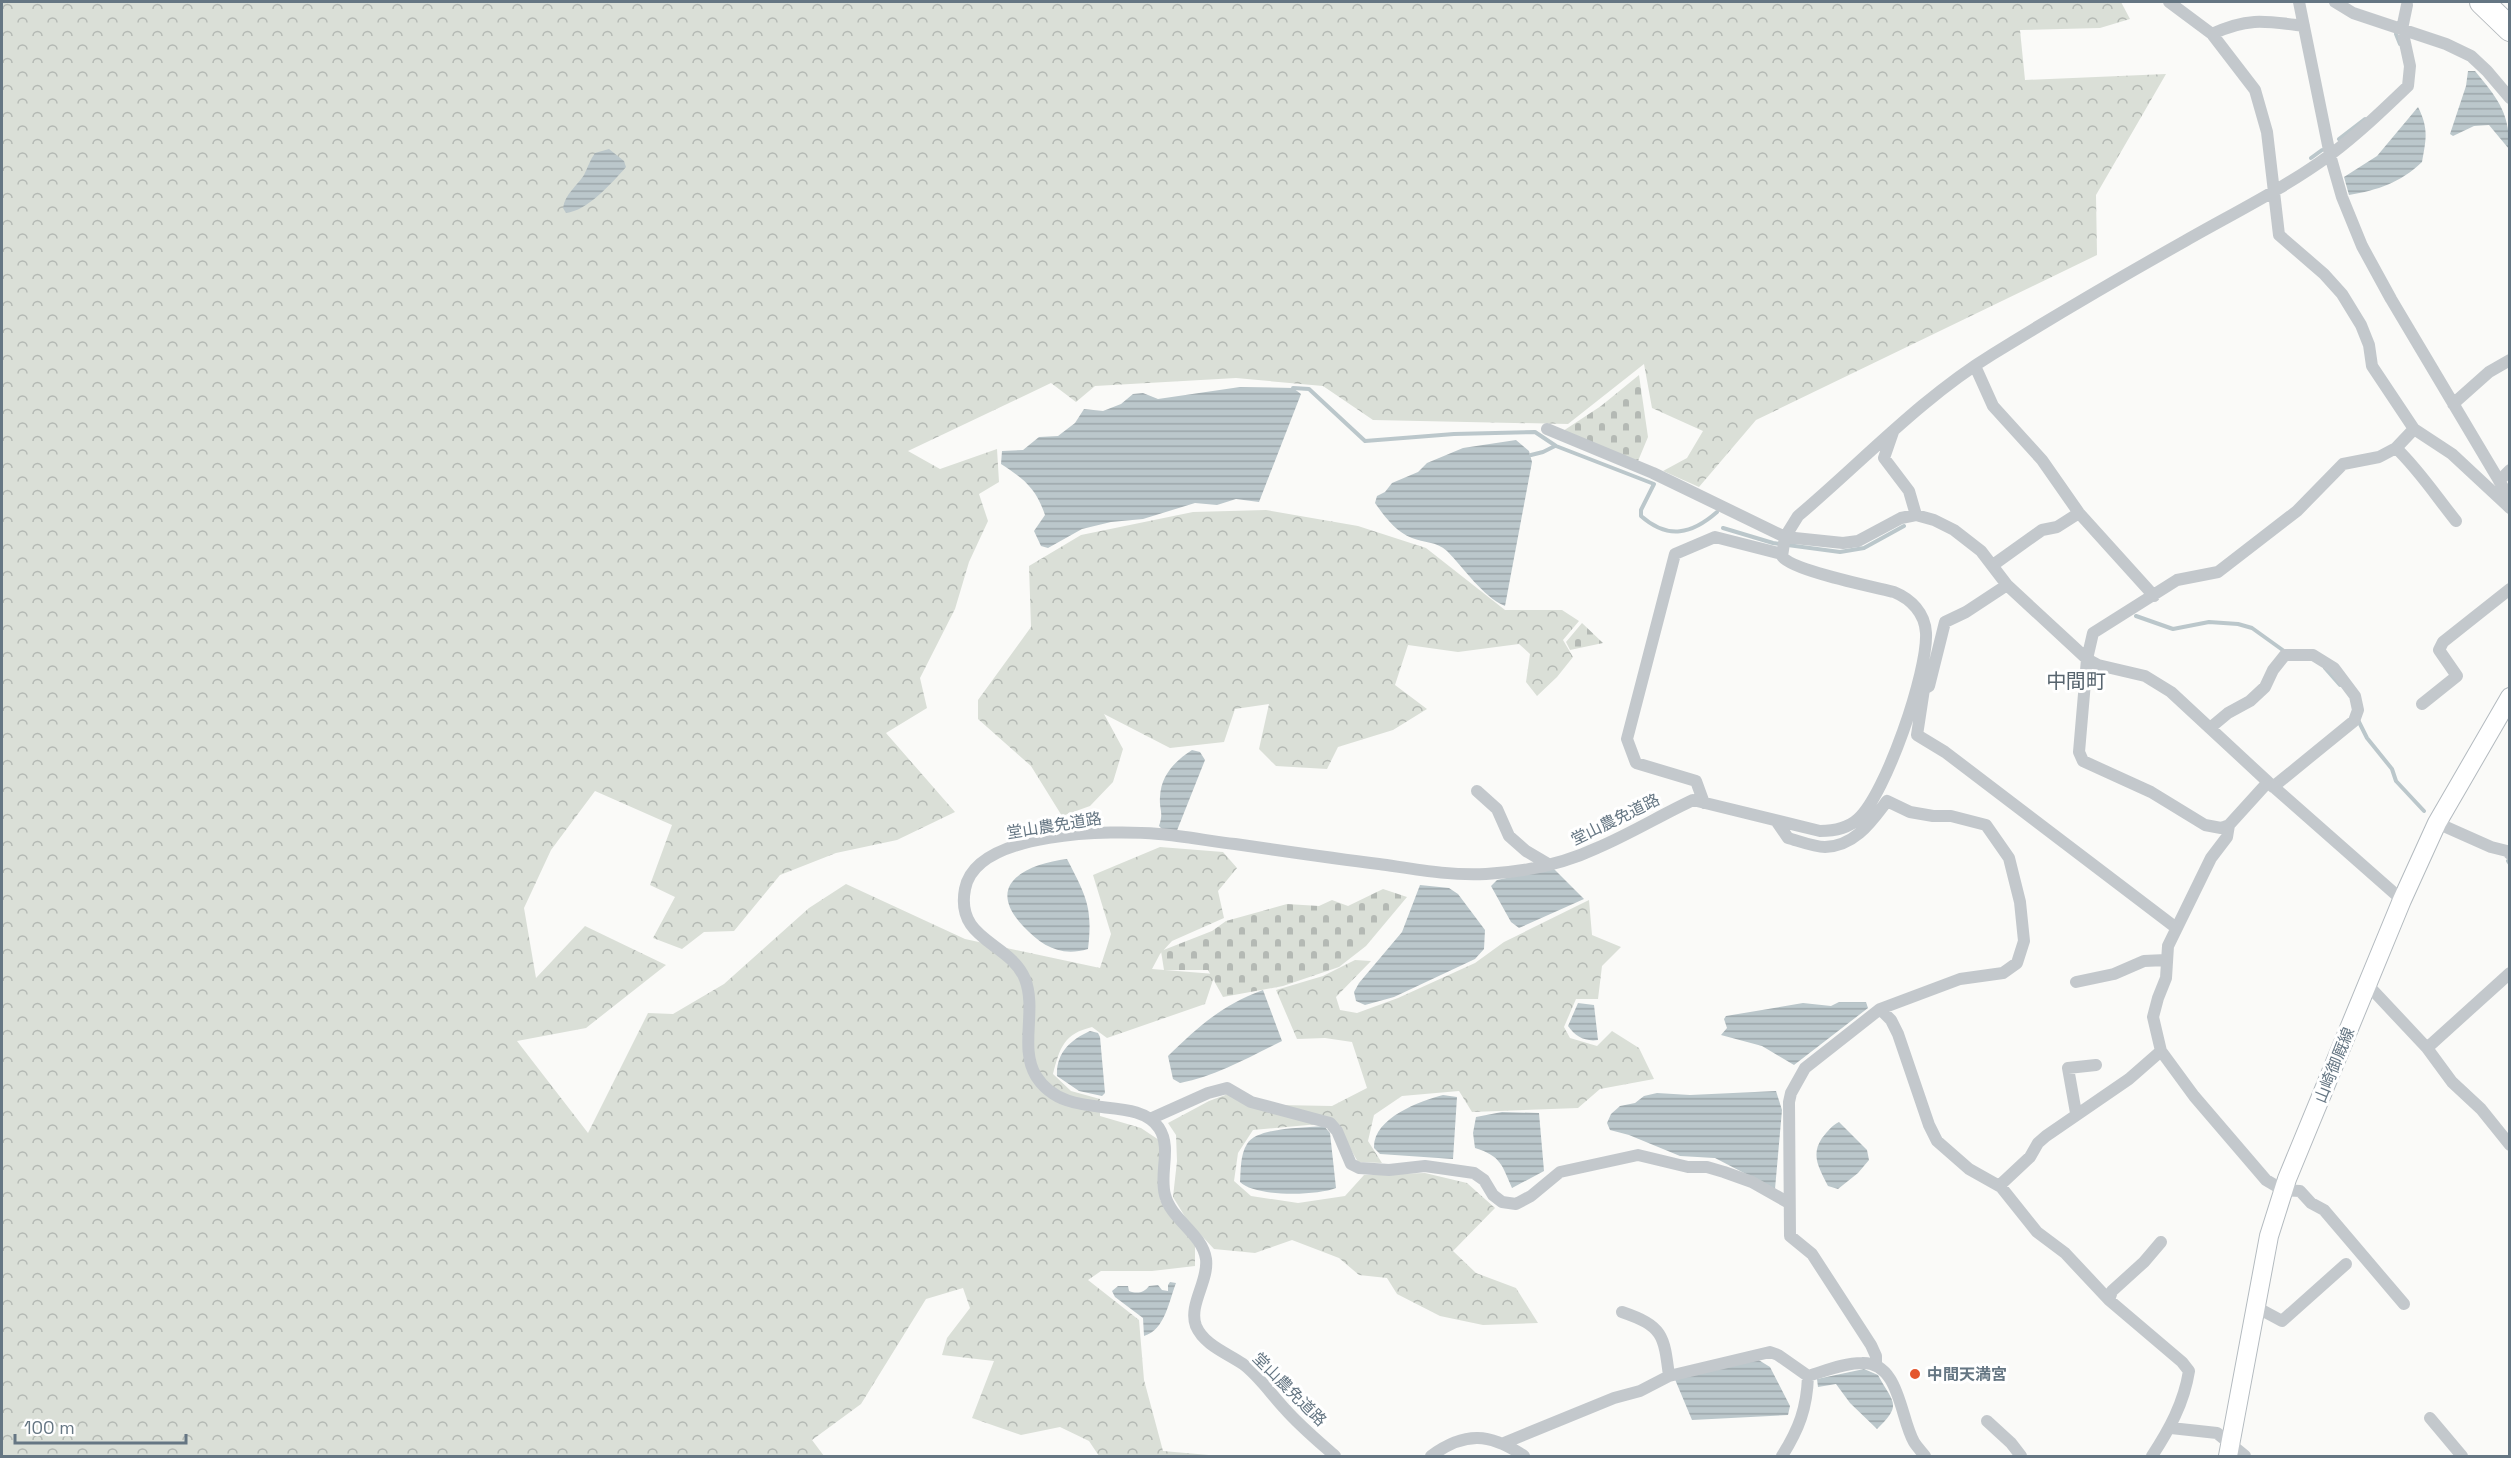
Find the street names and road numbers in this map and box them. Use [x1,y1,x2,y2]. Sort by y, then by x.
street label: 堂山農免道路 [1567,789,1663,850]
street label: 堂山農免道路 [1005,808,1103,843]
street label: 山崎御厩線 [2310,1024,2359,1106]
street label: 堂山農免道路 [1248,1348,1331,1431]

